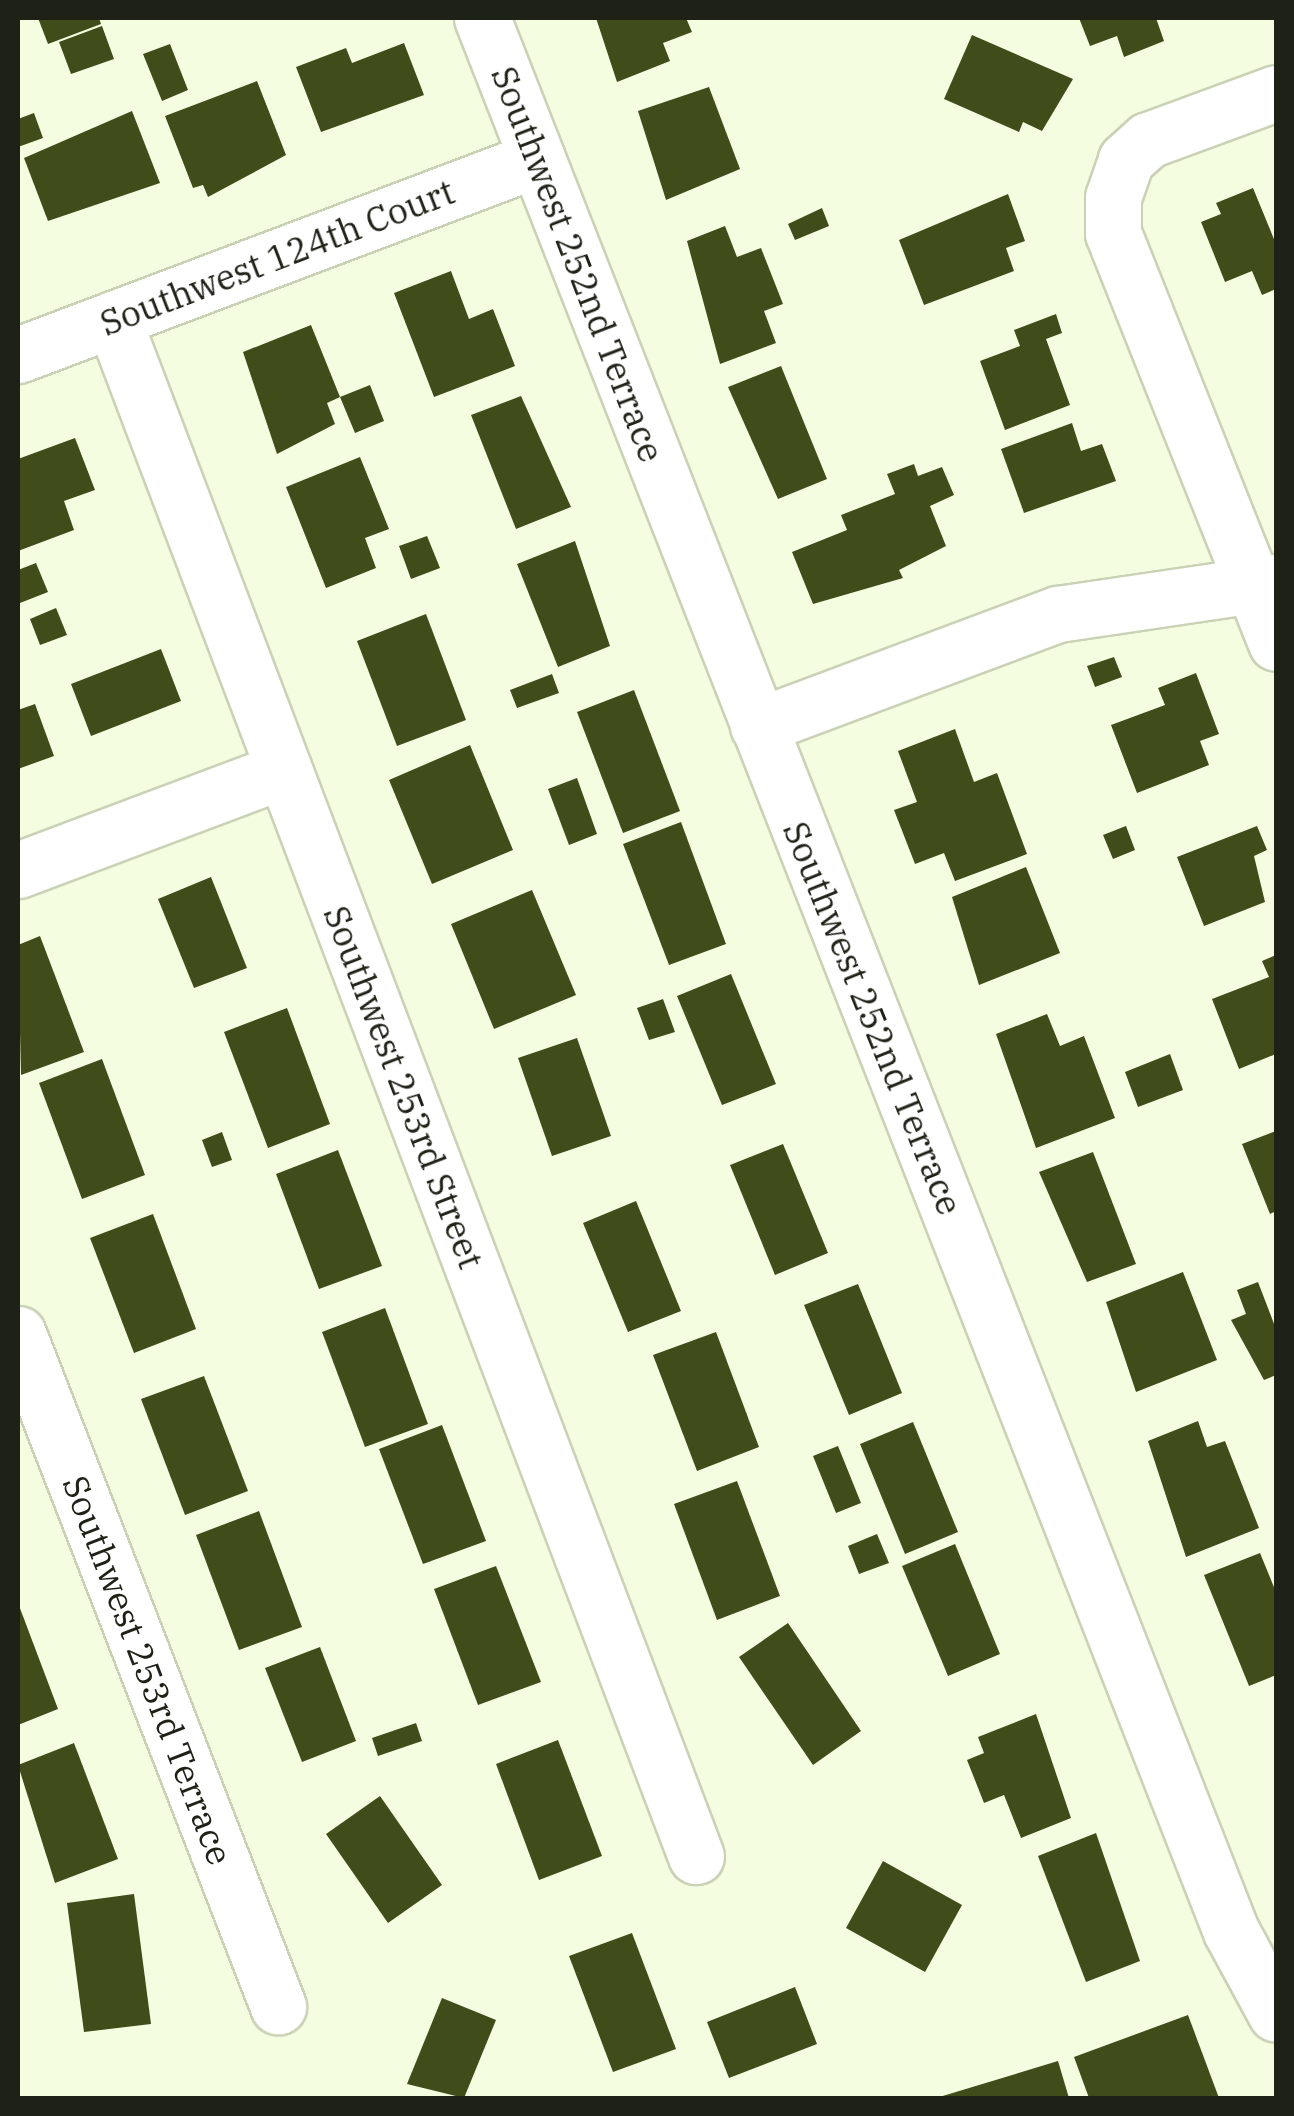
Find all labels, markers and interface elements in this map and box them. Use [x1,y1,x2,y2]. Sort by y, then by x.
street label: Southwest 252nd Terrace [483,60,673,468]
street label: Southwest 124th Court [94,170,460,344]
street label: Southwest 252nd Terrace [775,815,971,1221]
street label: Southwest 253rd Street [315,900,493,1274]
street label: Southwest 253rd Terrace [54,1470,242,1870]

